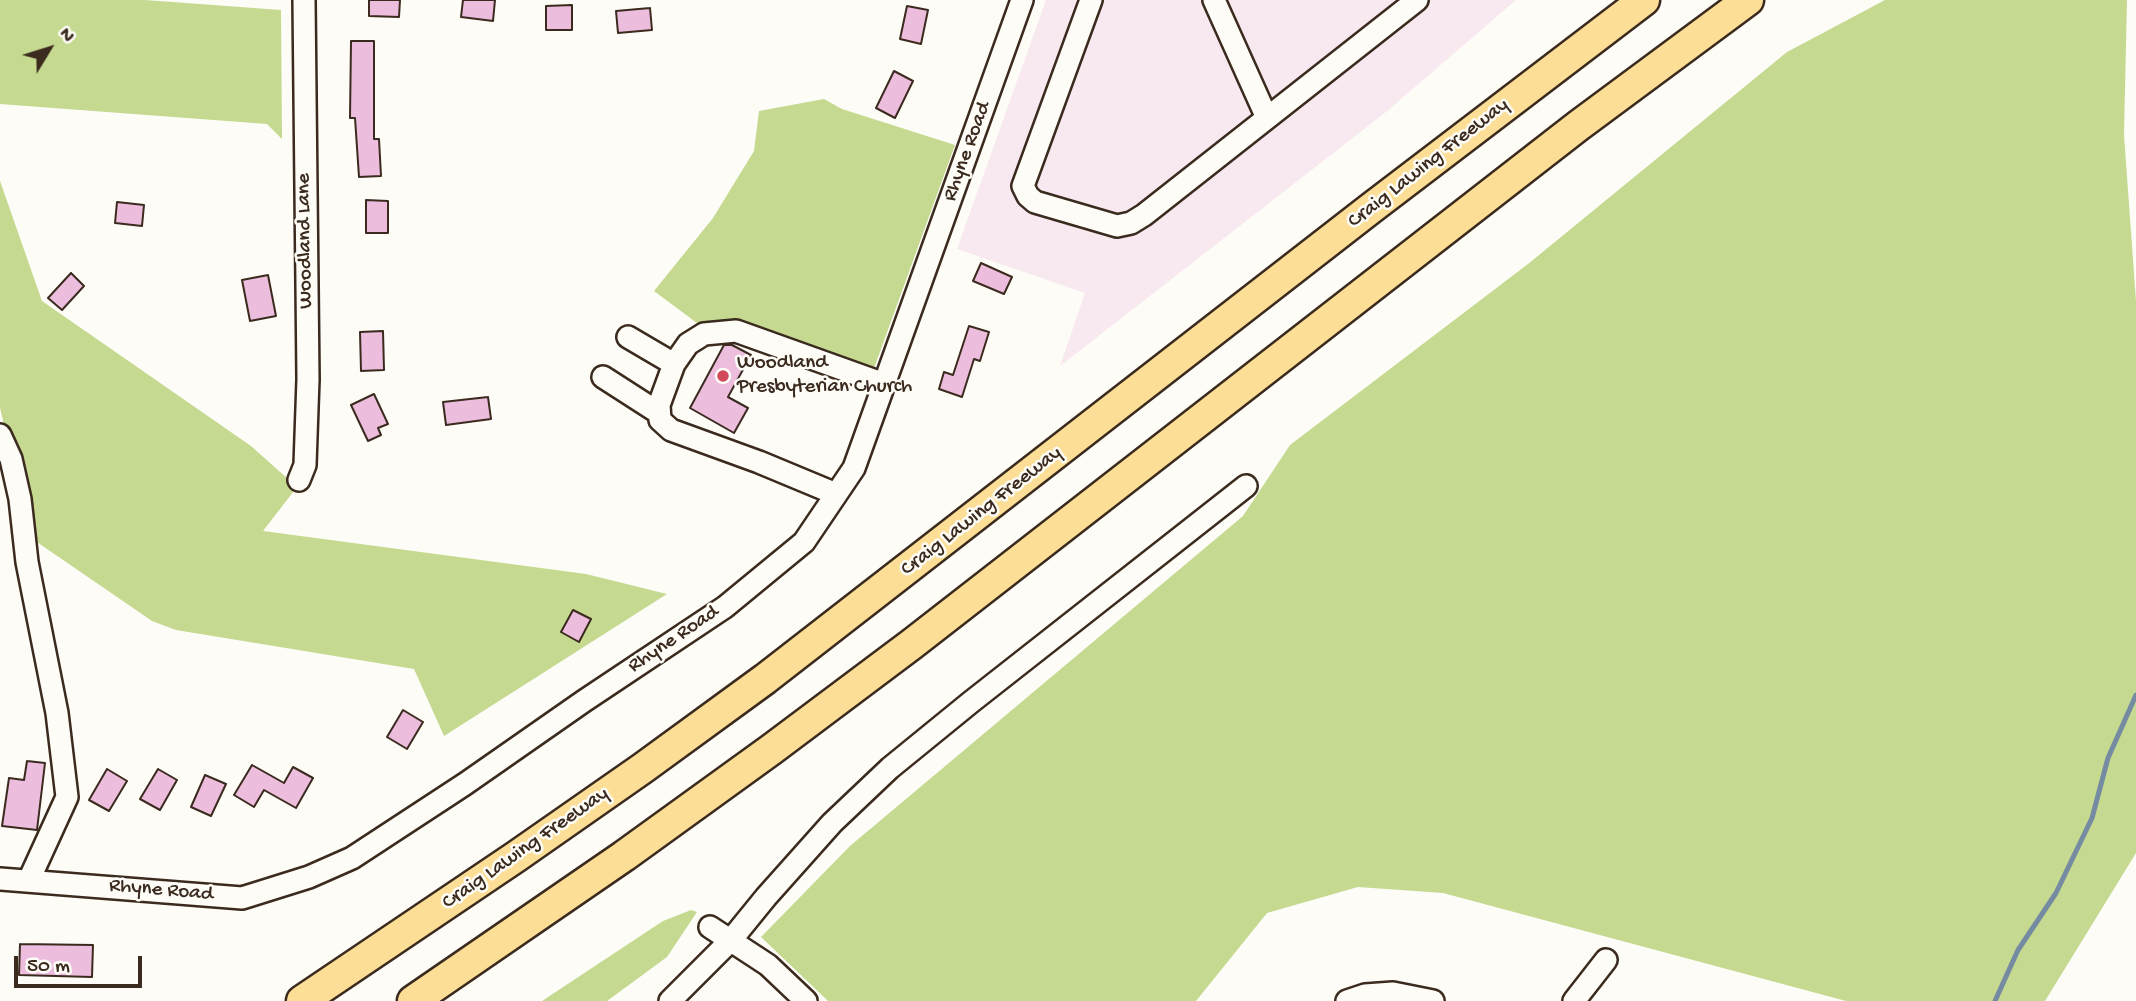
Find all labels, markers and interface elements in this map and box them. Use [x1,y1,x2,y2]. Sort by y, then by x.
north arrow [14,14,84,84]
text: N [53,24,79,48]
street label: Craig Lawing Freeway [1344,93,1514,235]
street label: Rhyne Road [938,99,998,205]
street label: Woodland Lane [292,173,320,309]
place label: Woodland Presbyterian Church [737,351,912,401]
marker: Woodland Presbyterian Church [715,368,731,384]
street label: Craig Lawing Freeway [897,441,1067,583]
street label: Rhyne Road [624,600,724,680]
street label: Craig Lawing Freeway [438,782,614,916]
street label: Rhyne Road [108,874,214,908]
scale bar [18,942,145,986]
text: 50 m [27,955,70,980]

